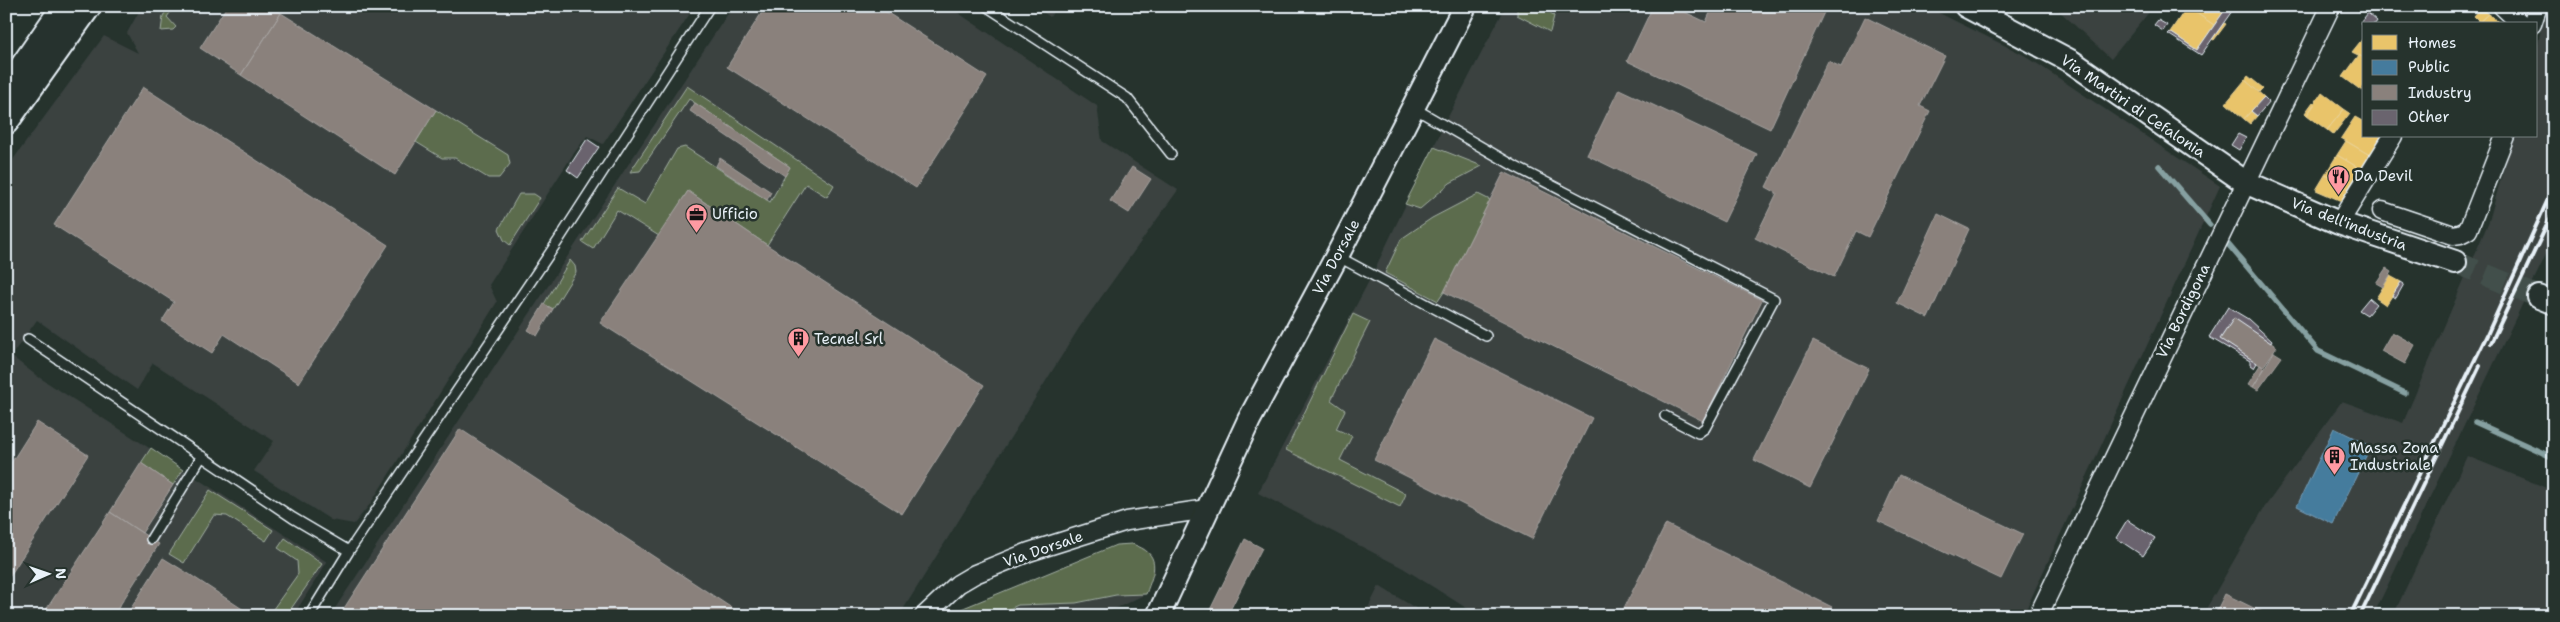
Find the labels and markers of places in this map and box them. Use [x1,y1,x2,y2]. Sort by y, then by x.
restaurant icon: Da Devil [2326,164,2350,195]
place label: Da Devil [2354,166,2413,186]
office icon: Ufficio [684,202,708,233]
place label: Ufficio [712,204,758,224]
building icon: Tecnel Srl [786,327,810,358]
place label: Tecnel Srl [814,329,884,349]
place label: Massa Zona Industriale [2350,438,2439,475]
building icon: Massa Zona Industriale [2322,445,2346,476]

